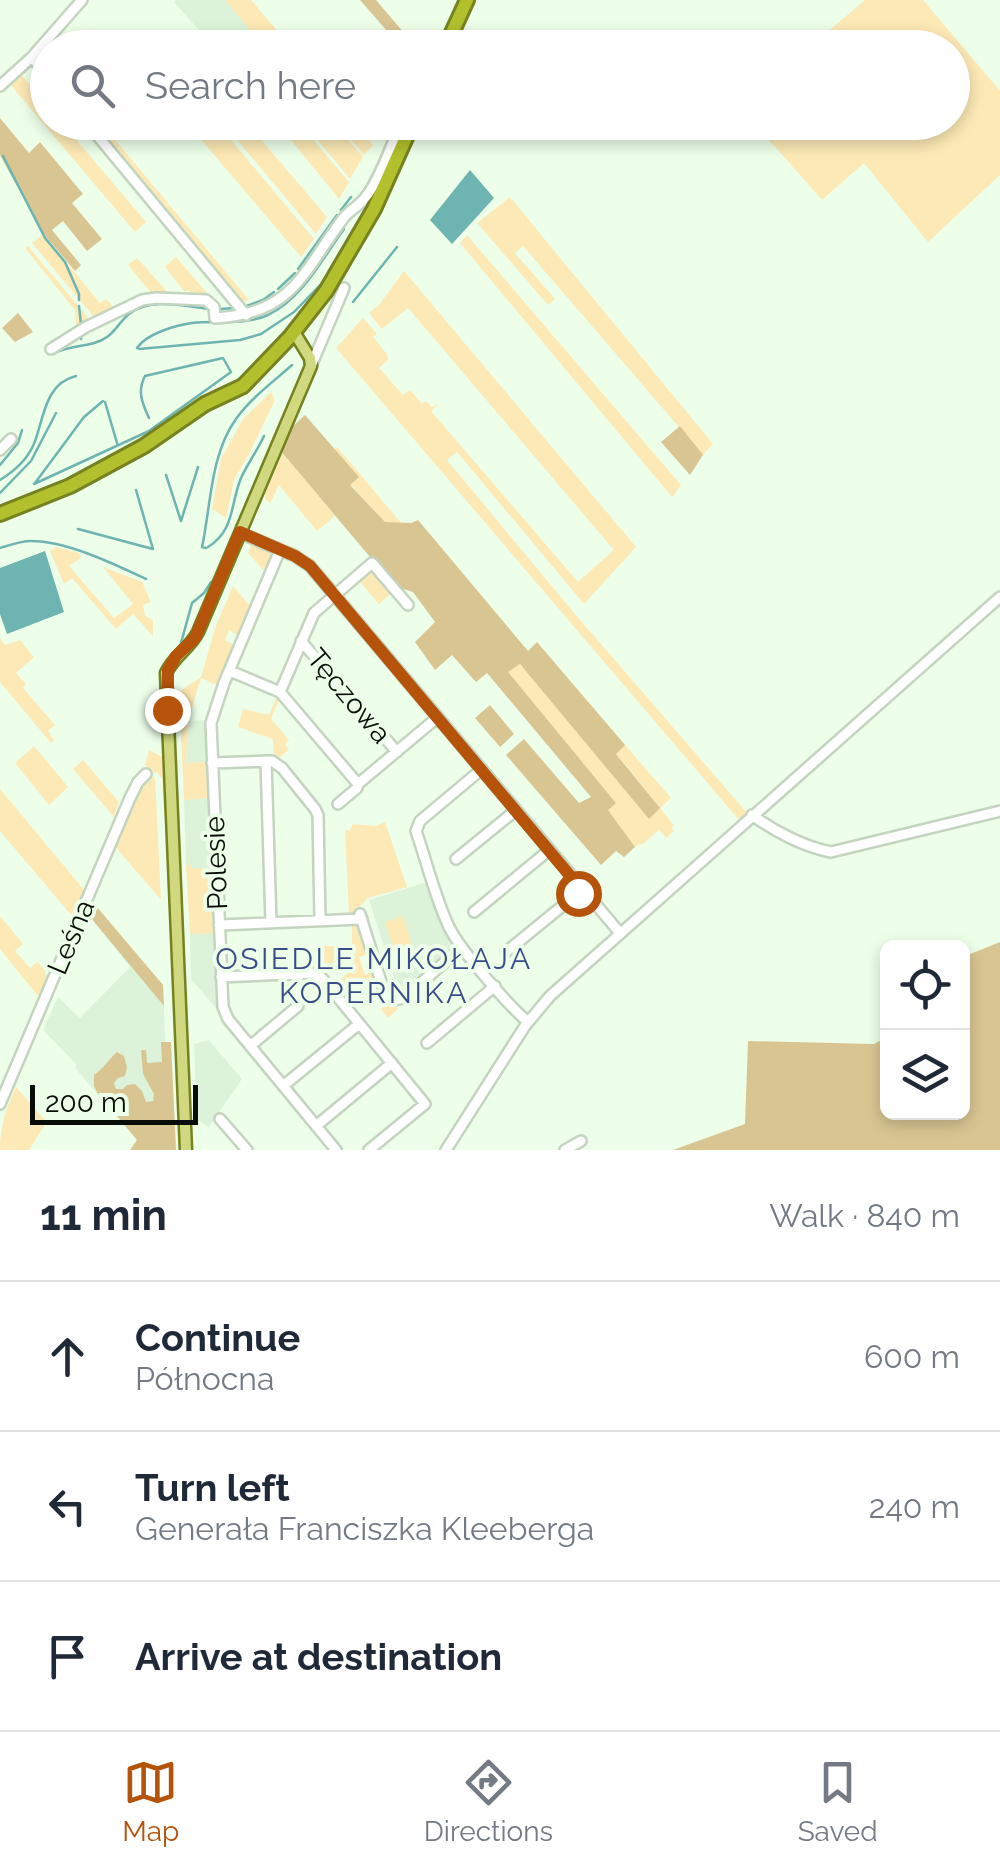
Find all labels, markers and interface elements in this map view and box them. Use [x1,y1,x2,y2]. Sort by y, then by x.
search box [30,30,970,140]
icon: search [65,58,120,113]
text: Search here [145,63,356,108]
street label: Tęczowa [300,642,398,750]
route end [145,688,191,734]
street label: Polesie [198,815,234,911]
route start [556,871,602,917]
street label: Leśna [41,895,101,979]
map controls [880,940,970,1120]
button: locate [880,940,970,1030]
district label: OSIEDLE MIKOŁAJA KOPERNIKA [215,941,533,1010]
button: layers [880,1030,970,1120]
scale bar [30,1080,198,1124]
text: 200 m [45,1086,127,1119]
text: 11 min [40,1191,167,1240]
text: Walk · 840 m [769,1197,960,1234]
text: Continue [135,1315,300,1360]
icon: ahead [40,1329,95,1384]
text: 600 m [864,1338,960,1375]
text: Północna [135,1360,274,1397]
text: Turn left [135,1465,290,1510]
icon: left [40,1479,95,1534]
text: 240 m [869,1488,960,1525]
text: Generała Franciszka Kleeberga [135,1510,594,1547]
icon: arrive [40,1629,95,1684]
text: Arrive at destination [135,1634,502,1679]
tab: Map [122,1755,179,1848]
tab: Directions [424,1755,553,1848]
tab: Saved [798,1755,878,1848]

